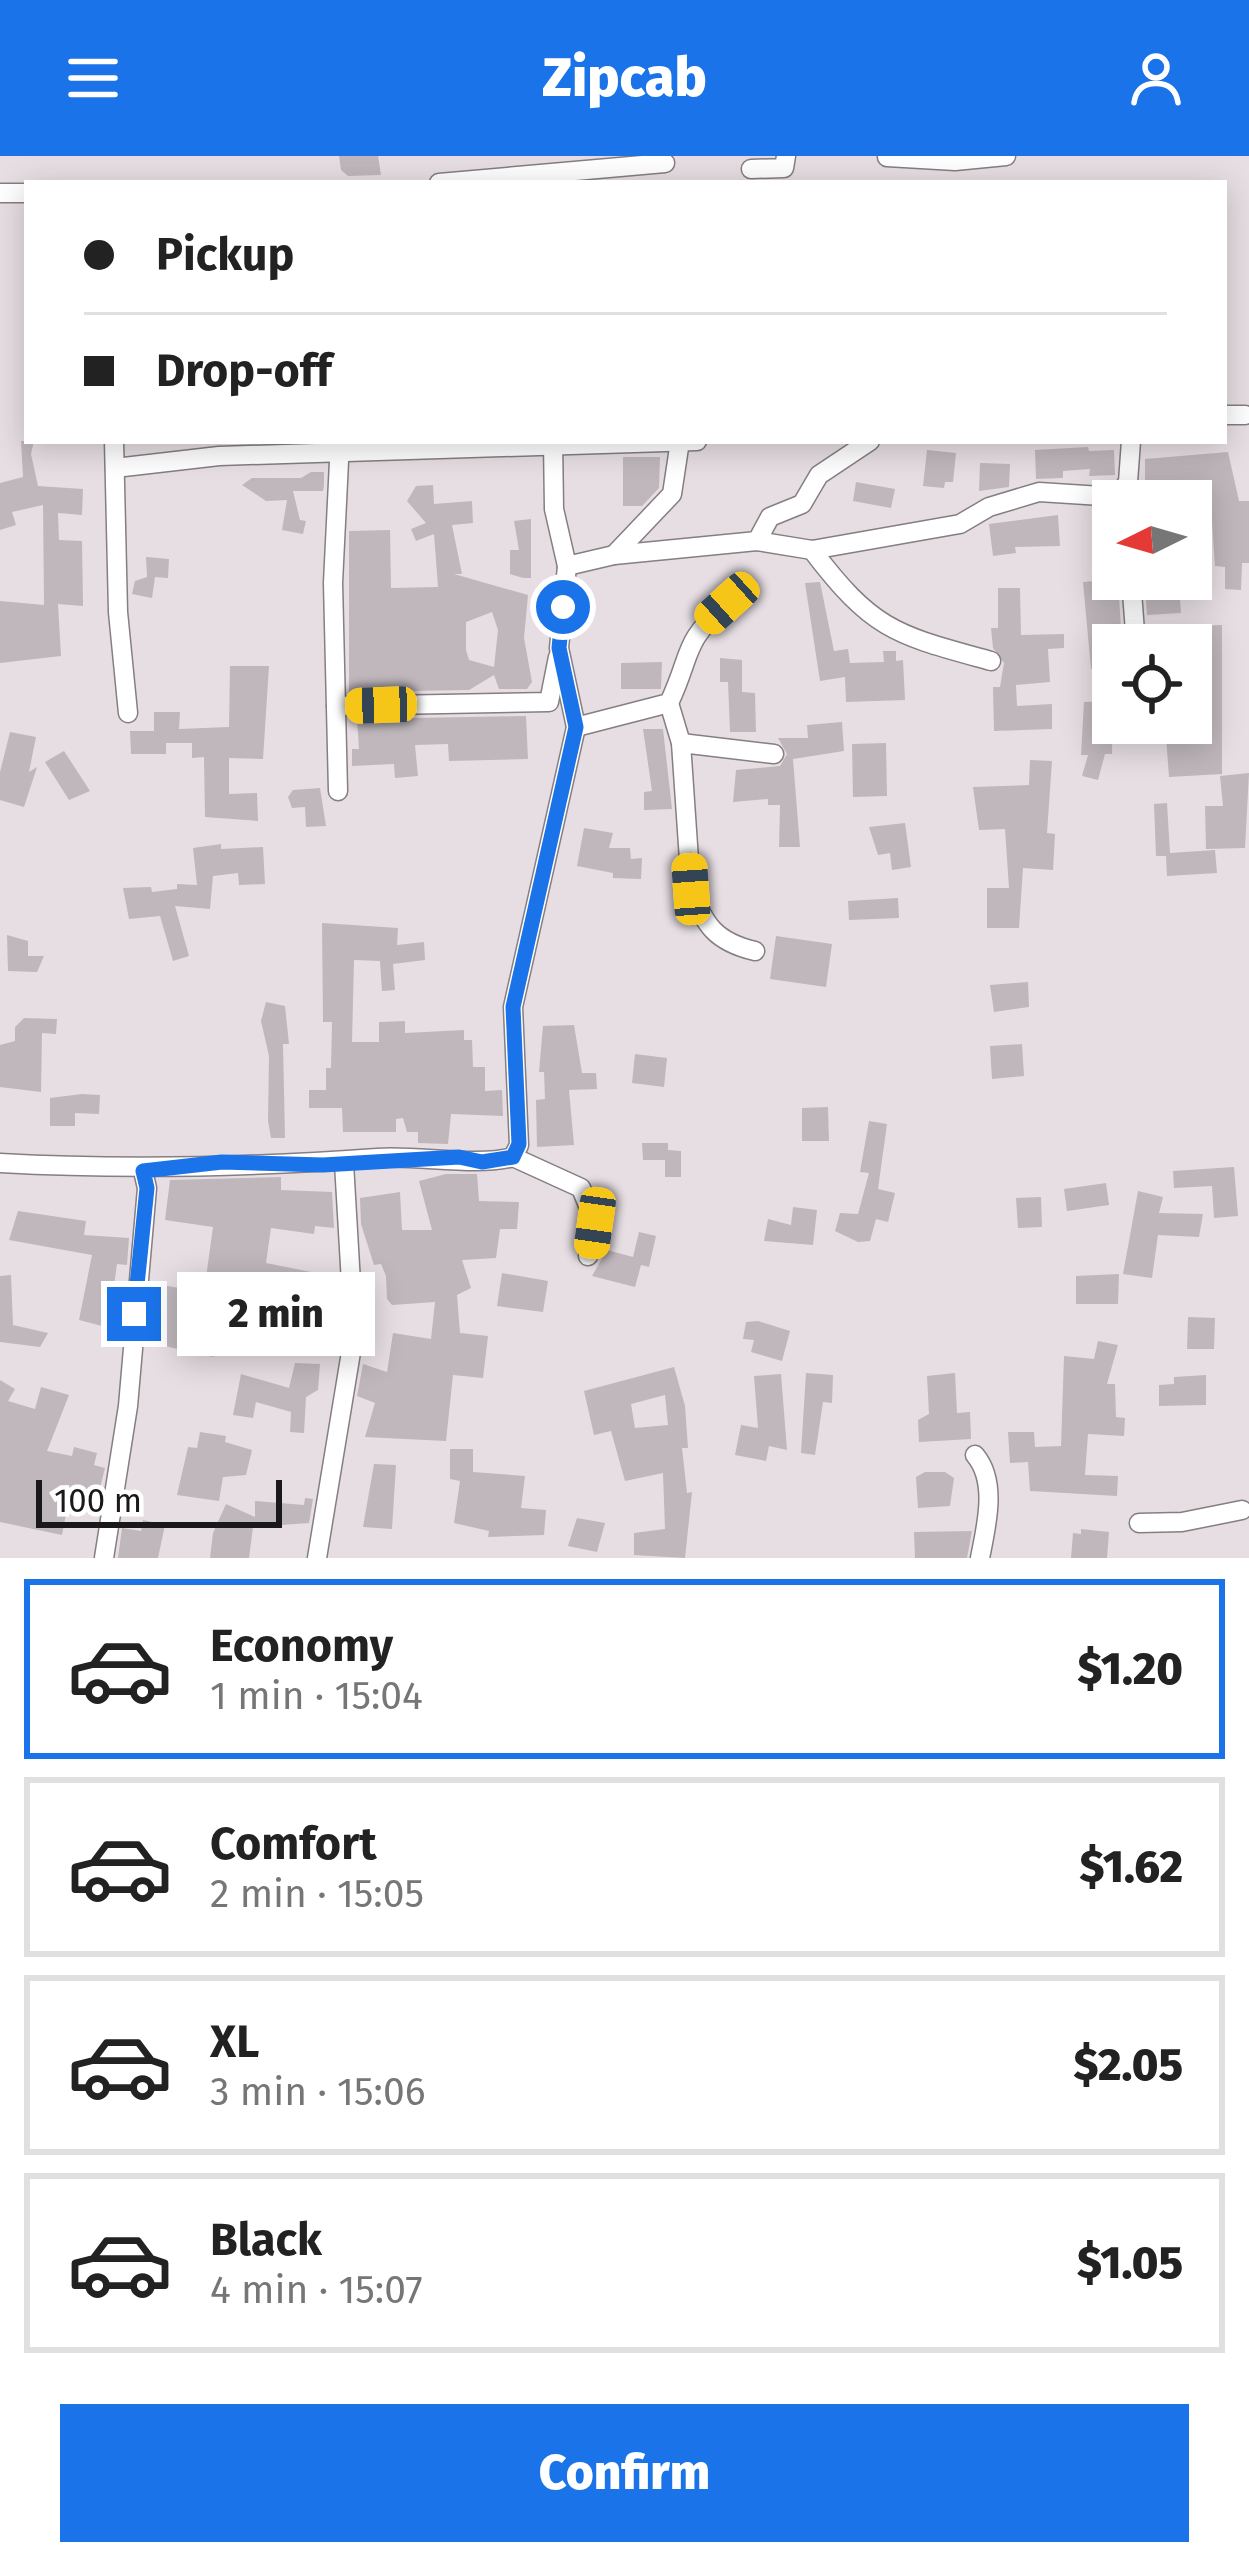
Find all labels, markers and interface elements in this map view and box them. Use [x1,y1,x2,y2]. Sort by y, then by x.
icon: menu [60,45,126,111]
icon: person [1123,45,1189,111]
text: Zipcab [542,46,707,110]
text: Pickup [156,228,294,282]
text: Drop-off [156,344,332,398]
north arrow [1092,480,1212,600]
map controls [1092,480,1212,744]
car [688,566,766,640]
route start [536,580,590,634]
button: locate [1092,624,1212,744]
car [344,686,418,724]
car [671,852,711,926]
car [572,1185,618,1261]
callout: 2 min [176,1272,374,1356]
route end [107,1287,161,1341]
text: 2 min [228,1291,324,1337]
scale bar [36,1474,282,1527]
text: 100 m [54,1481,142,1521]
icon: car [66,1615,174,1723]
text: Economy [210,1619,393,1673]
text: $1.20 [1077,1642,1183,1696]
text: 1 min · 15:04 [210,1673,423,1719]
icon: car [66,1813,174,1921]
text: Comfort [210,1817,377,1871]
text: $1.62 [1079,1840,1183,1894]
text: 2 min · 15:05 [210,1871,424,1917]
icon: car [66,2011,174,2119]
text: XL [210,2015,259,2069]
text: $2.05 [1073,2038,1183,2092]
text: 3 min · 15:06 [210,2069,425,2115]
icon: car [66,2209,174,2317]
text: Black [210,2213,322,2267]
text: $1.05 [1077,2236,1183,2290]
text: 4 min · 15:07 [210,2267,422,2313]
button: Confirm [60,2404,1189,2542]

